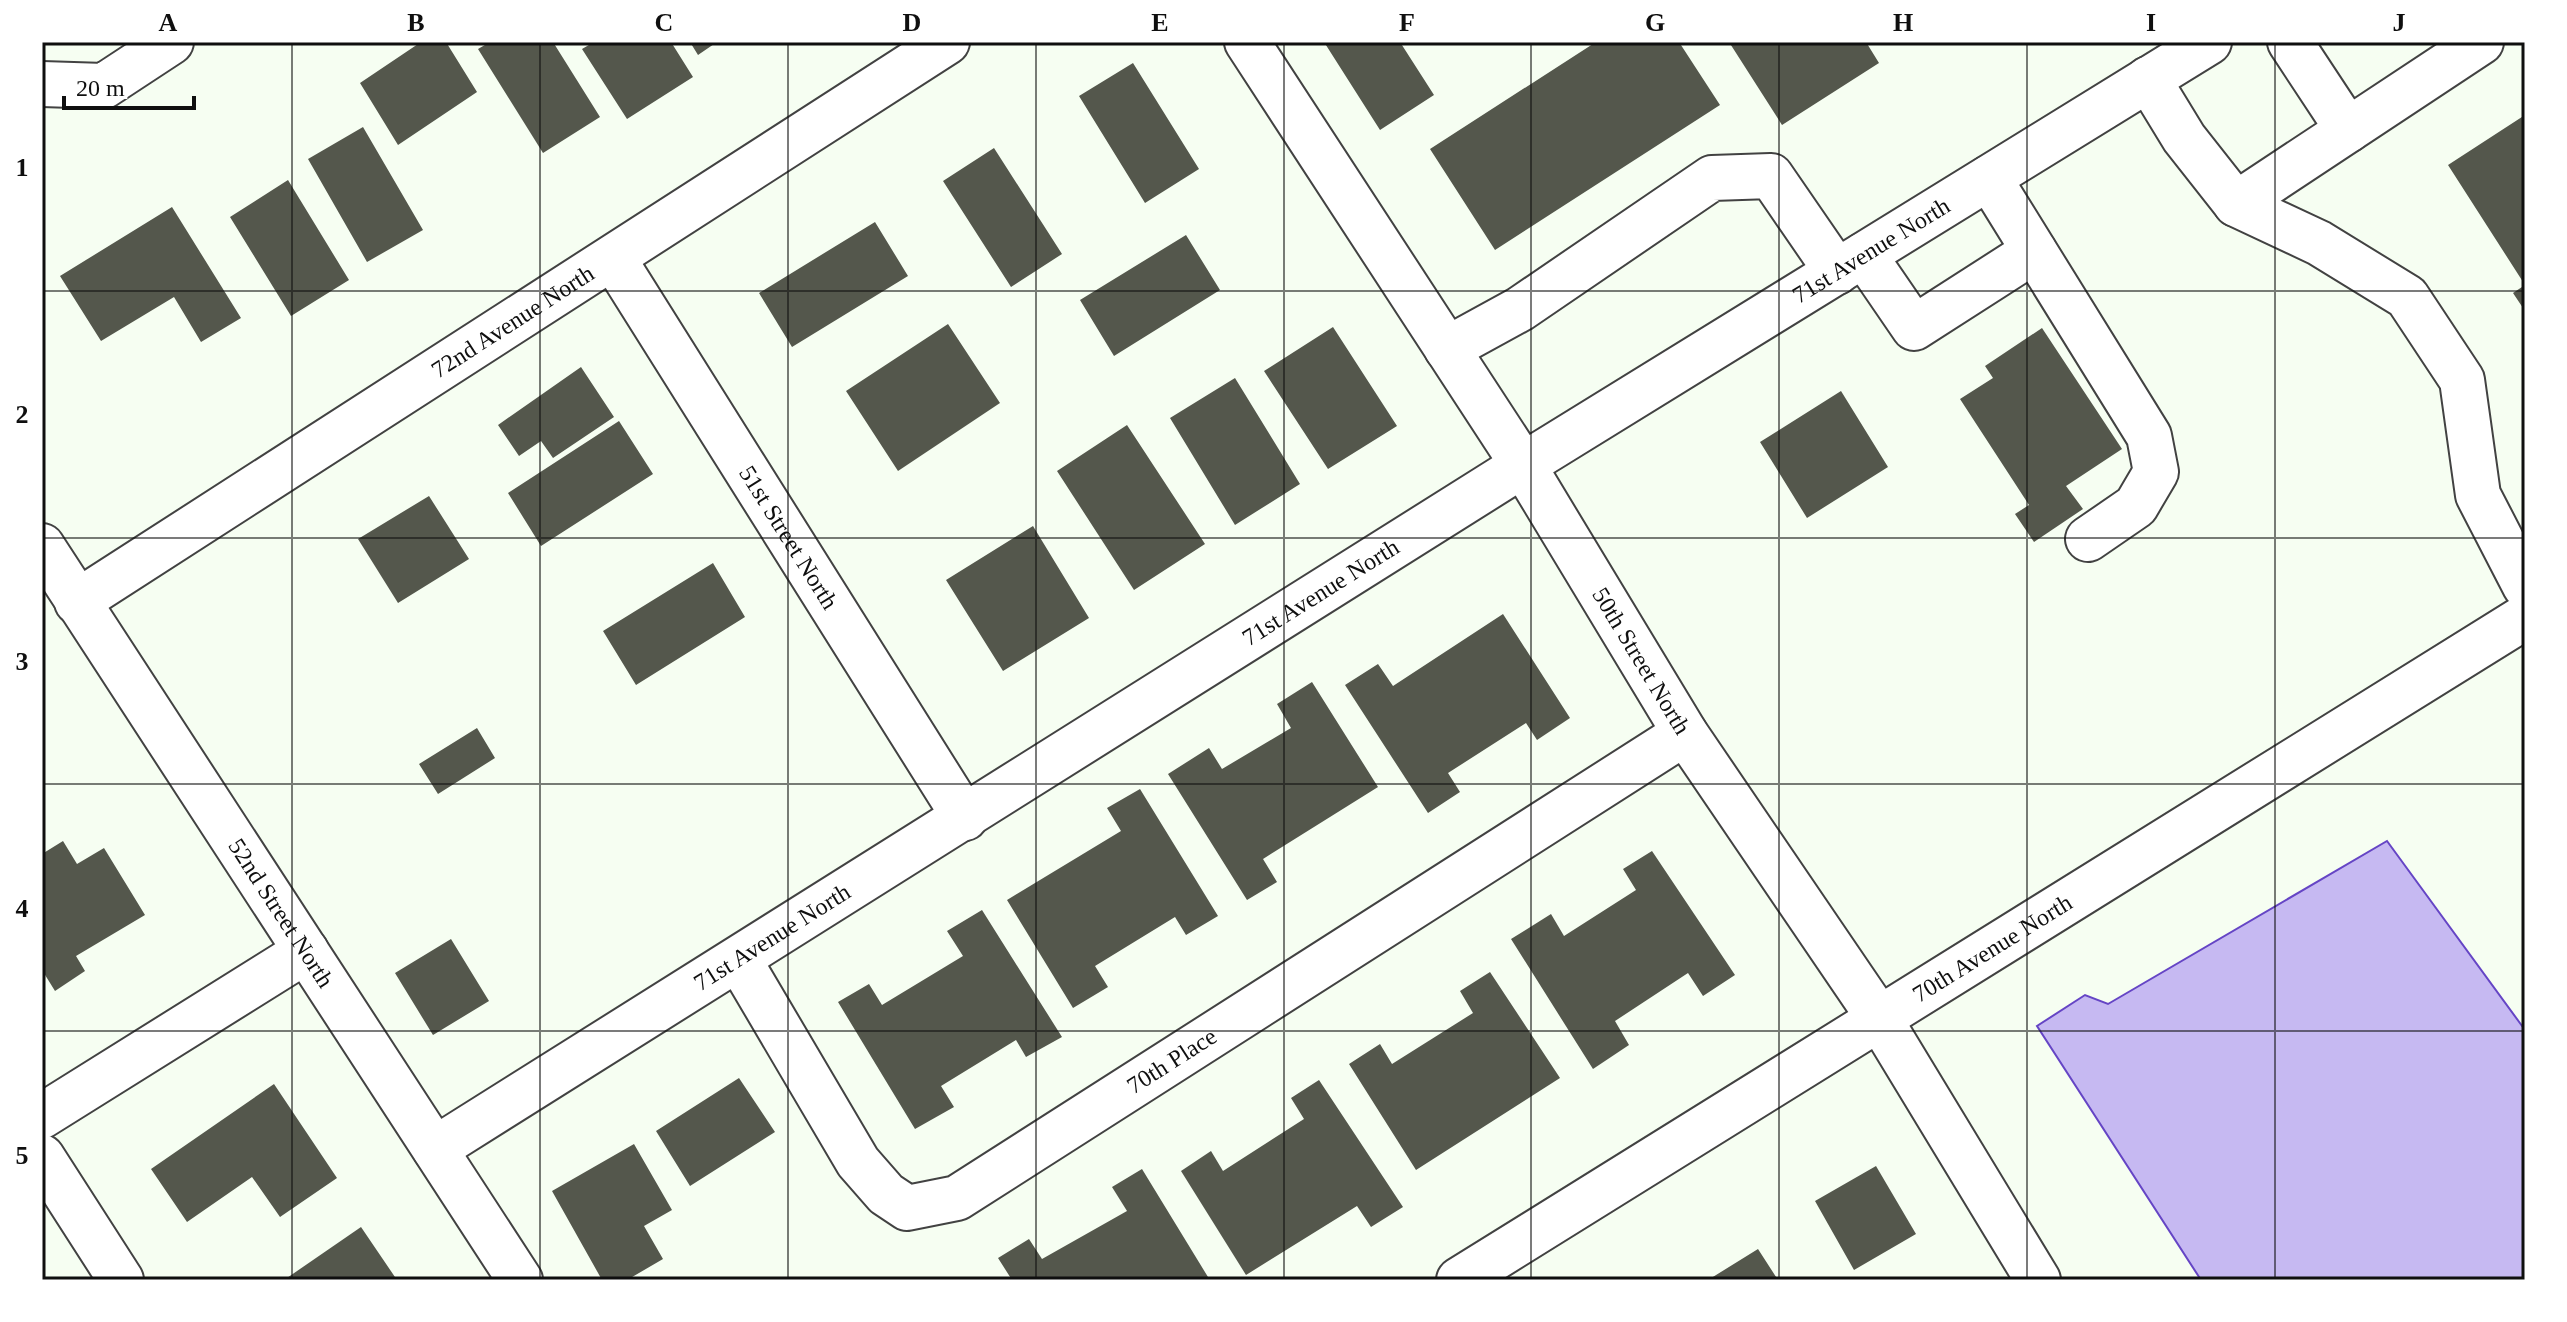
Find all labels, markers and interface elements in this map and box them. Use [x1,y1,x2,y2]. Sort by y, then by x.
text: A [159,8,178,37]
text: B [407,8,425,37]
text: C [655,8,673,37]
text: D [903,8,921,37]
text: E [1151,8,1169,37]
text: F [1399,8,1415,37]
text: G [1645,8,1665,37]
text: H [1893,8,1913,37]
text: I [2146,8,2156,37]
text: J [2393,8,2406,37]
scale bar [64,60,194,110]
text: 20 m [76,75,125,101]
text: 1 [16,153,29,182]
street label: 71st Avenue North [1788,192,1954,309]
street label: 72nd Avenue North [427,260,598,383]
text: 2 [16,400,29,429]
street label: 51st Street North [734,461,843,614]
street label: 71st Avenue North [1238,533,1403,651]
street label: 50th Street North [1587,583,1696,739]
text: 3 [16,647,29,676]
street label: 52nd Street North [223,834,339,992]
street label: 71st Avenue North [689,878,855,996]
street label: 70th Avenue North [1908,889,2077,1007]
text: 4 [16,894,29,923]
street label: 70th Place [1122,1023,1221,1099]
text: 5 [16,1141,29,1170]

